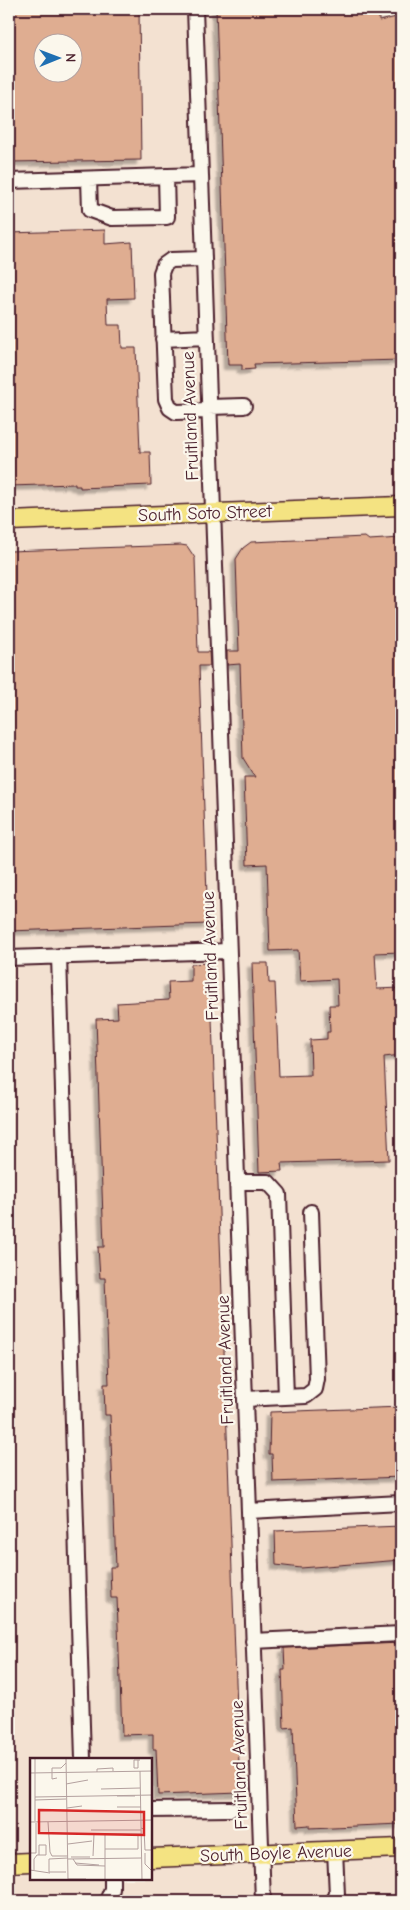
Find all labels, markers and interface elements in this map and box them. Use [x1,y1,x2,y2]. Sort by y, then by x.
north arrow [32,32,82,82]
text: N [62,53,79,62]
street label: Fruitland Avenue [178,351,203,481]
street label: South Soto Street [138,501,273,526]
street label: Fruitland Avenue [198,891,223,1021]
street label: Fruitland Avenue [213,1295,238,1425]
street label: Fruitland Avenue [227,1700,252,1830]
inset map [30,1758,152,1880]
street label: South Boyle Avenue [200,1840,352,1867]

